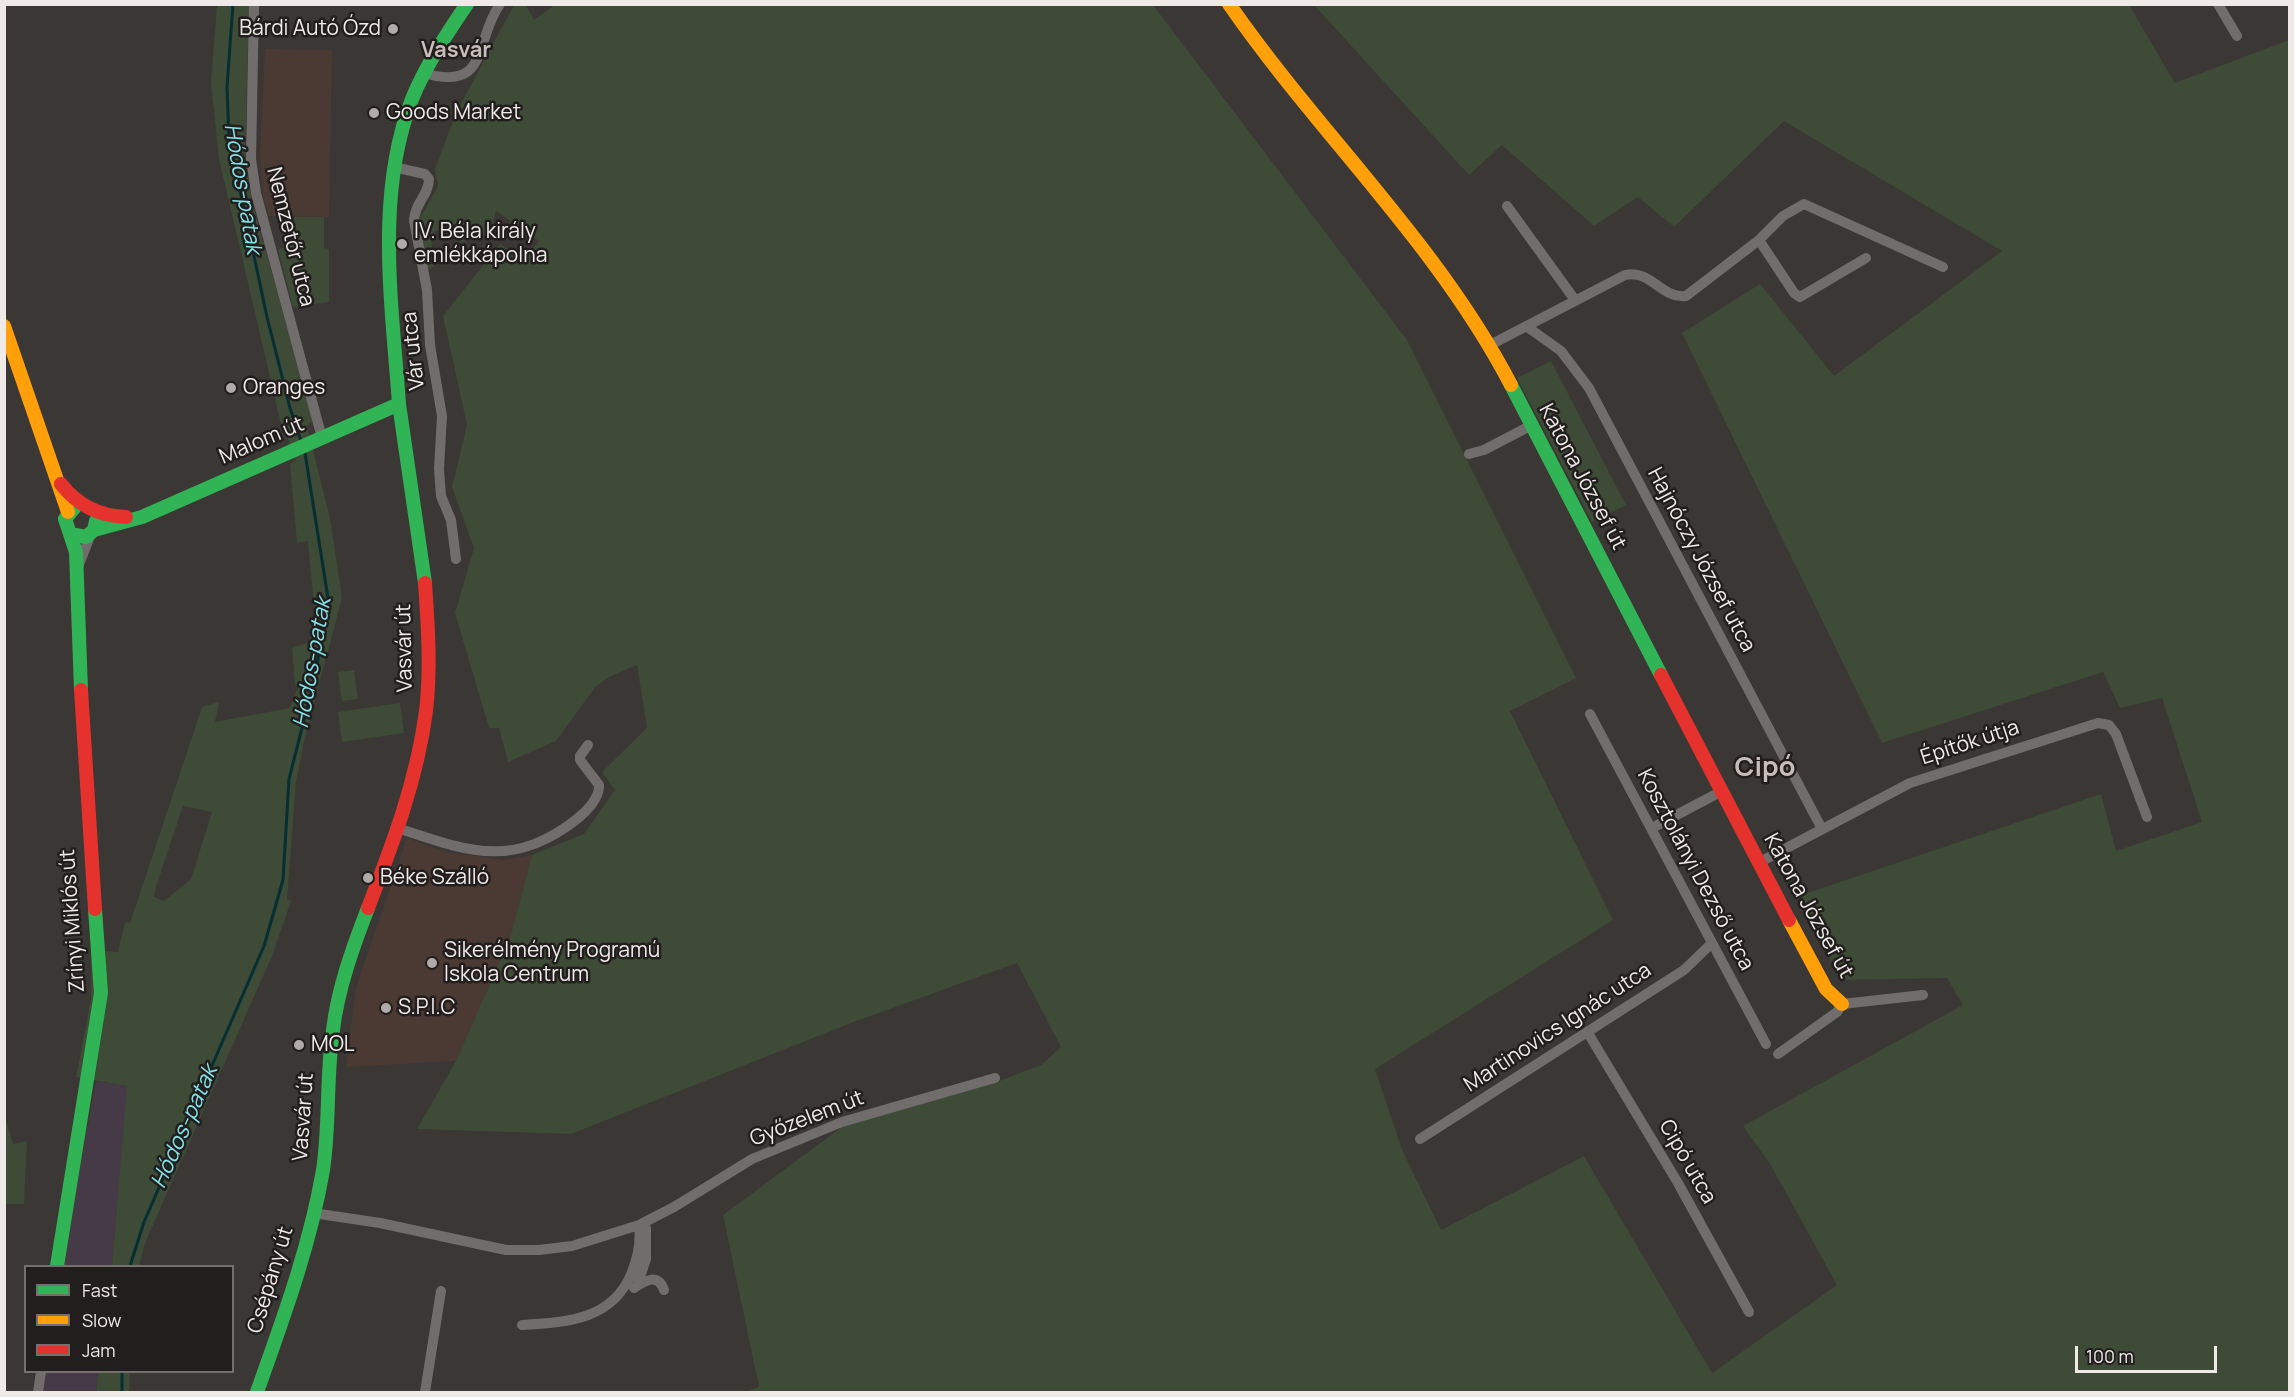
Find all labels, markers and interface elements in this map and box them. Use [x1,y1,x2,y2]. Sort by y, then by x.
place label: Bárdi Autó Ózd [239,16,381,42]
marker: Bárdi Autó Ózd [386,22,400,36]
district label: Vasvár [421,38,491,64]
place label: Goods Market [386,100,521,126]
marker: Goods Market [367,106,381,120]
water label: Hódos-patak [218,122,266,256]
street label: Nemzetőr utca [261,165,319,309]
place label: IV. Béla király emlékkápolna [414,219,547,269]
marker: IV. Béla király emlékkápolna [395,237,409,251]
street label: Vár utca [397,310,431,392]
place label: Oranges [243,375,325,401]
marker: Oranges [224,381,238,395]
street label: Katona József út [1533,400,1631,554]
street label: Malom út [216,412,308,470]
street label: Hajnóczy József utca [1642,463,1760,657]
water label: Hódos-patak [289,596,337,730]
street label: Vasvár út [392,604,418,692]
street label: Építők útja [1918,715,2022,771]
district label: Cipó [1735,752,1795,784]
street label: Kosztolányi Dezső utca [1631,765,1759,975]
street label: Katona József út [1758,829,1858,983]
street label: Zrínyi Miklós út [55,848,91,994]
place label: Béke Szálló [380,865,489,891]
marker: Béke Szálló [361,871,375,885]
place label: Sikerélmény Programú Iskola Centrum [444,938,660,988]
marker: Sikerélmény Programú Iskola Centrum [425,956,439,970]
street label: Martinovics Ignác utca [1460,958,1656,1098]
place label: S.P.I.C [398,995,456,1021]
marker: S.P.I.C [379,1001,393,1015]
place label: MOL [311,1032,355,1058]
marker: MOL [292,1038,306,1052]
water label: Hódos-patak [146,1061,224,1193]
street label: Vasvár út [288,1072,320,1162]
street label: Győzelem út [747,1086,867,1152]
street label: Cipó utca [1653,1116,1721,1208]
street label: Csépány út [243,1224,299,1336]
legend [24,1265,234,1373]
text: Fast [82,1278,117,1302]
text: Slow [82,1308,121,1332]
scale bar [2078,1334,2220,1372]
text: Jam [82,1338,116,1362]
text: 100 m [2086,1344,2134,1368]

